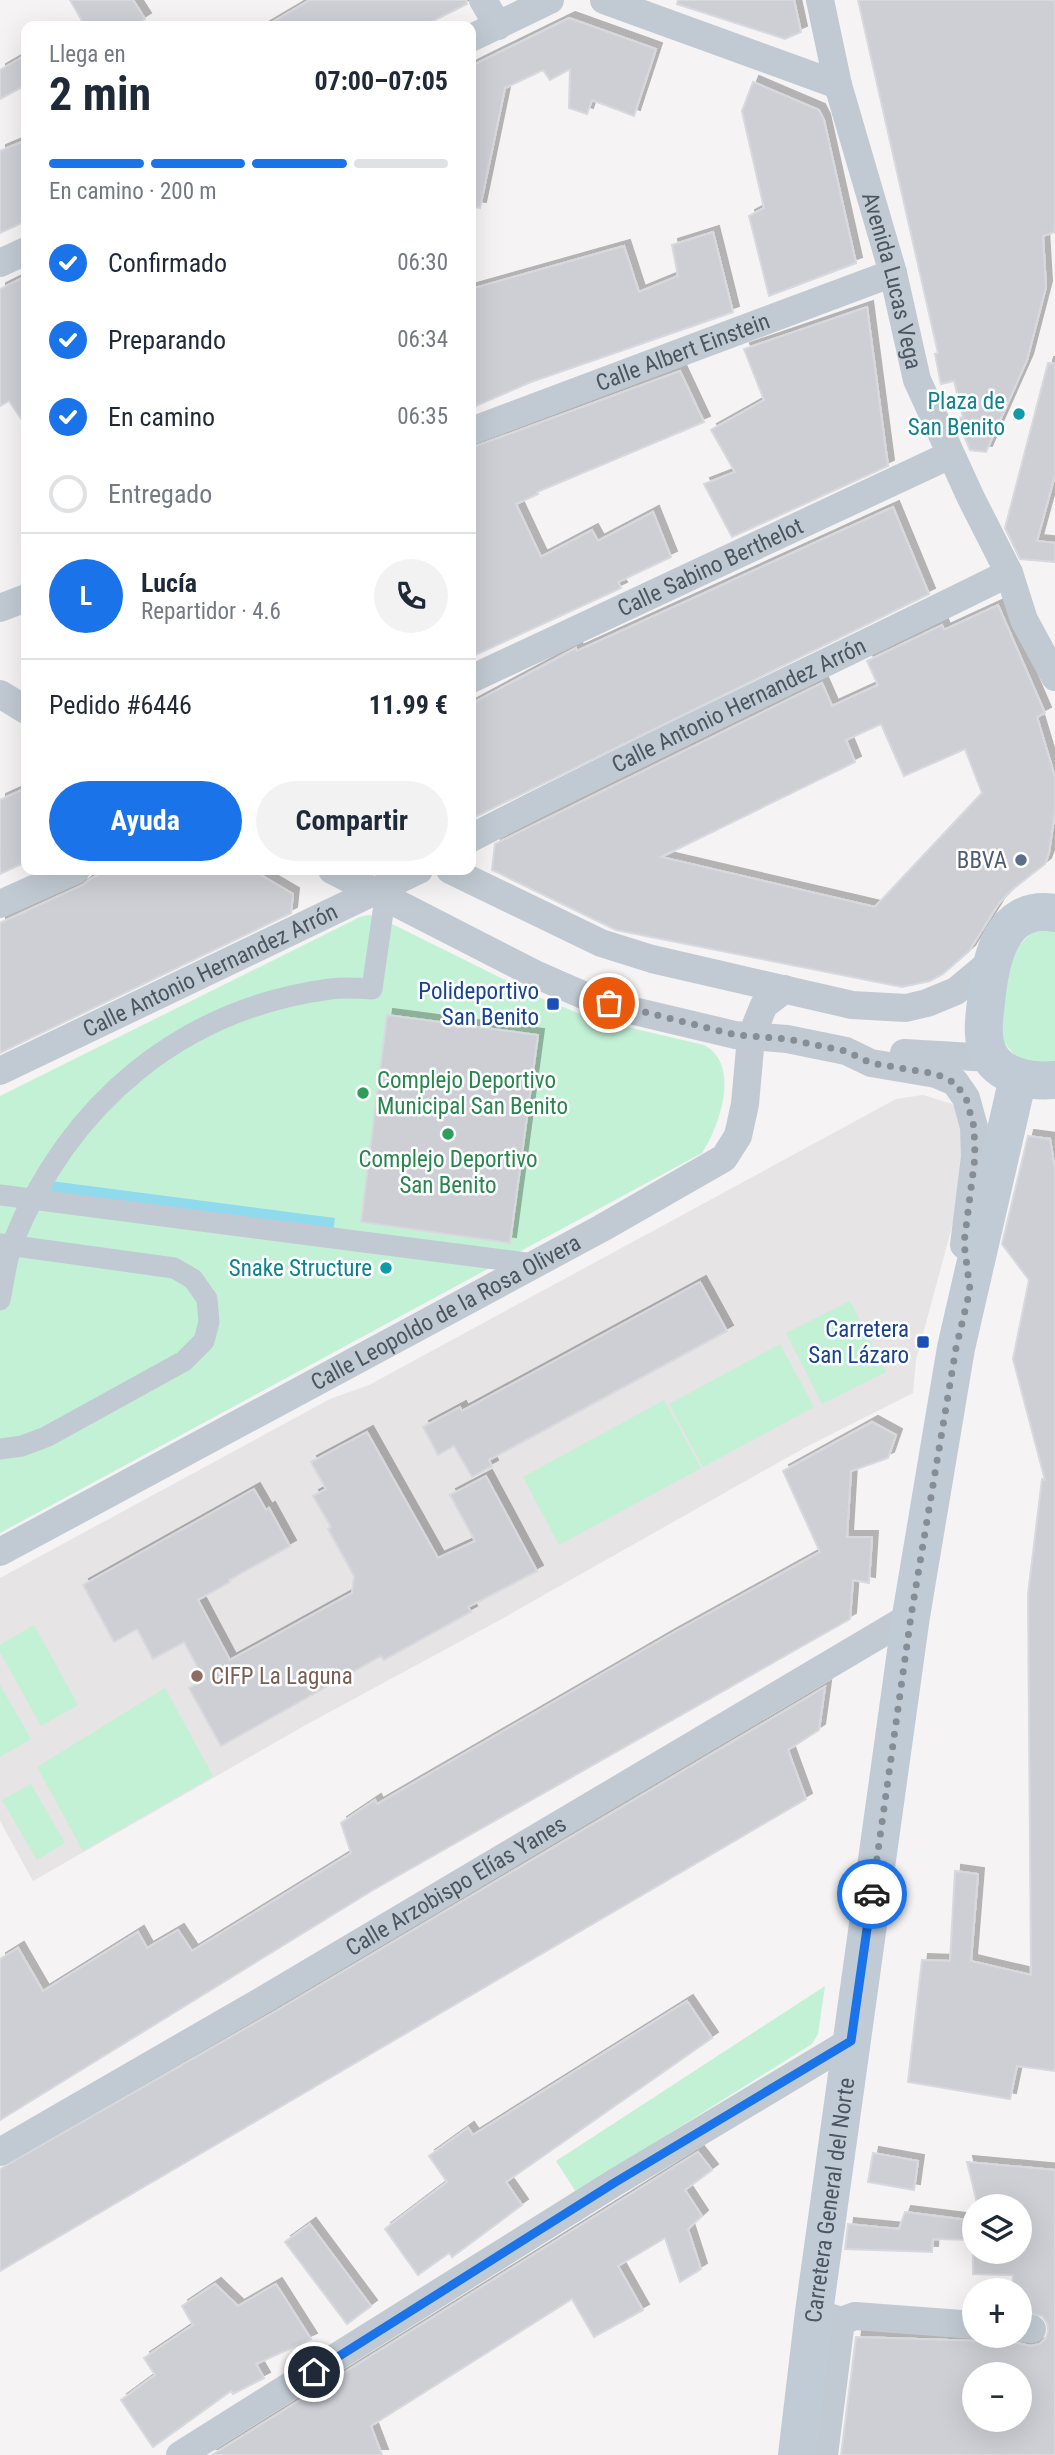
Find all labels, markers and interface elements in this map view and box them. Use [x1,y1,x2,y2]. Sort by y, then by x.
text: Llega en [49,41,126,68]
text: 07:00–07:05 [314,66,448,96]
text: 2 min [49,67,151,121]
text: En camino · 200 m [49,178,217,205]
street label: Avenida Lucas Vega [857,189,928,372]
icon: check [49,244,87,282]
text: Confirmado [108,248,227,278]
text: 06:30 [397,249,448,276]
street label: Calle Albert Einstein [592,307,773,397]
icon: check [49,321,87,359]
text: Preparando [108,325,226,355]
text: 06:34 [397,326,448,353]
place label: Plaza de San Benito [908,388,1005,441]
icon: check [49,398,87,436]
text: En camino [108,402,215,432]
text: 06:35 [397,403,448,430]
marker: Plaza de San Benito [1011,406,1027,422]
text: Entregado [108,479,212,509]
street label: Calle Sabino Berthelot [613,512,807,622]
button: phone [374,559,448,633]
text: Lucía [141,568,197,598]
text: L [80,581,92,611]
text: Repartidor · 4.6 [141,598,281,625]
street label: Calle Antonio Hernandez Arrón [607,632,870,778]
text: Pedido #6446 [49,690,192,720]
text: 11.99 € [369,690,448,720]
button: Ayuda [49,781,242,861]
button: Compartir [256,781,448,861]
place label: BBVA [957,847,1007,874]
marker: BBVA [1013,852,1029,868]
street label: Calle Antonio Hernandez Arrón [78,898,342,1043]
pin [579,973,639,1033]
place label: Polideportivo San Benito [418,978,539,1031]
icon: bag [590,984,628,1022]
marker: Polideportivo San Benito [545,996,561,1012]
place label: Complejo Deportivo Municipal San Benito [377,1067,568,1120]
marker: Complejo Deportivo Municipal San Benito [355,1085,371,1101]
marker: Complejo Deportivo San Benito [440,1126,456,1142]
place label: Complejo Deportivo San Benito [359,1146,537,1199]
street label: Calle Leopoldo de la Rosa Olivera [306,1229,585,1396]
place label: Snake Structure [229,1255,372,1282]
marker: Snake Structure [378,1260,394,1276]
place label: Carretera San Lázaro [808,1316,909,1369]
marker: Carretera San Lázaro [915,1334,931,1350]
place label: CIFP La Laguna [211,1663,353,1690]
marker: CIFP La Laguna [189,1668,205,1684]
street label: Calle Arzobispo Elías Yanes [341,1810,571,1961]
courier [837,1859,907,1929]
icon: car [853,1875,891,1913]
street label: Carretera General del Norte [799,2076,860,2324]
map controls [962,2194,1032,2432]
button: layers [962,2194,1032,2264]
button: + [962,2278,1032,2348]
pin [284,2342,344,2402]
icon: home [295,2353,333,2391]
button: − [962,2362,1032,2432]

